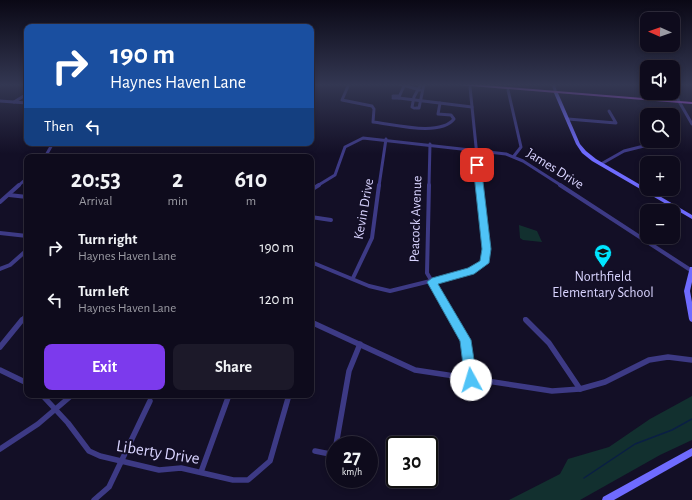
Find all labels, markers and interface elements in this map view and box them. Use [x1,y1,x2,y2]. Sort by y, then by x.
north arrow [640,12,680,52]
map controls [640,12,680,244]
icon: right [44,40,96,92]
text: 190 m [110,41,175,69]
button: sound [640,60,680,100]
text: Haynes Haven Lane [110,74,246,92]
button: search [640,108,680,148]
icon: left [82,116,104,138]
text: Then [44,119,74,134]
street label: James Drive [524,146,586,192]
pin [460,148,494,182]
icon: arrive [466,154,488,176]
button: + [640,156,680,196]
text: 20:53 [71,168,121,192]
text: 2 [172,168,183,192]
text: 610 [235,168,267,192]
street label: Peacock Avenue [407,175,425,263]
street label: Kevin Drive [352,177,376,241]
text: Arrival [79,195,112,208]
text: min [168,195,188,208]
text: m [246,195,256,208]
button: − [640,204,680,244]
text: Turn right [78,232,137,247]
icon: right [44,237,66,259]
text: 190 m [259,240,294,255]
school or university icon: Northfield Elementary School [593,243,613,268]
text: Haynes Haven Lane [78,250,176,263]
place label: Northfield Elementary School [552,270,654,300]
text: Turn left [78,284,129,299]
icon: left [44,289,66,311]
text: 120 m [260,292,294,307]
text: Haynes Haven Lane [78,302,176,315]
button: Exit [44,344,165,390]
button: Share [173,344,294,390]
position arrow [450,359,492,401]
speed limit sign: 30 [386,436,438,488]
street label: Liberty Drive [115,437,201,468]
text: 27 [343,447,361,467]
text: km/h [342,467,362,477]

